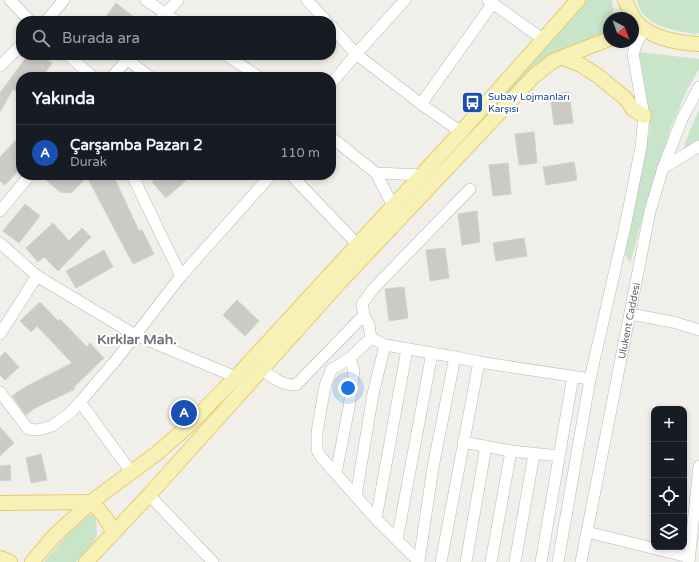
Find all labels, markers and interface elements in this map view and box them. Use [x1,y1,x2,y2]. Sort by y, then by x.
north arrow [603,12,639,48]
search box [16,16,336,60]
icon: search [30,27,52,49]
text: Burada ara [62,29,140,47]
text: Yakında [32,88,95,109]
bus stop icon: Subay Lojmanları Karşısı [460,89,486,115]
place label: Subay Lojmanları Karşısı [488,91,570,115]
text: Çarşamba Pazarı 2 [70,136,203,154]
text: A [40,145,50,161]
text: 110 m [280,145,320,161]
text: Durak [70,154,107,170]
street label: Ulukent Caddesi [616,282,643,360]
district label: Kırklar Mah. [97,331,177,348]
your location [338,378,358,398]
pin: A [171,398,197,428]
map controls [651,406,687,550]
button: + [651,406,687,442]
button: − [651,442,687,478]
button: locate [651,478,687,514]
button: layers [651,514,687,550]

